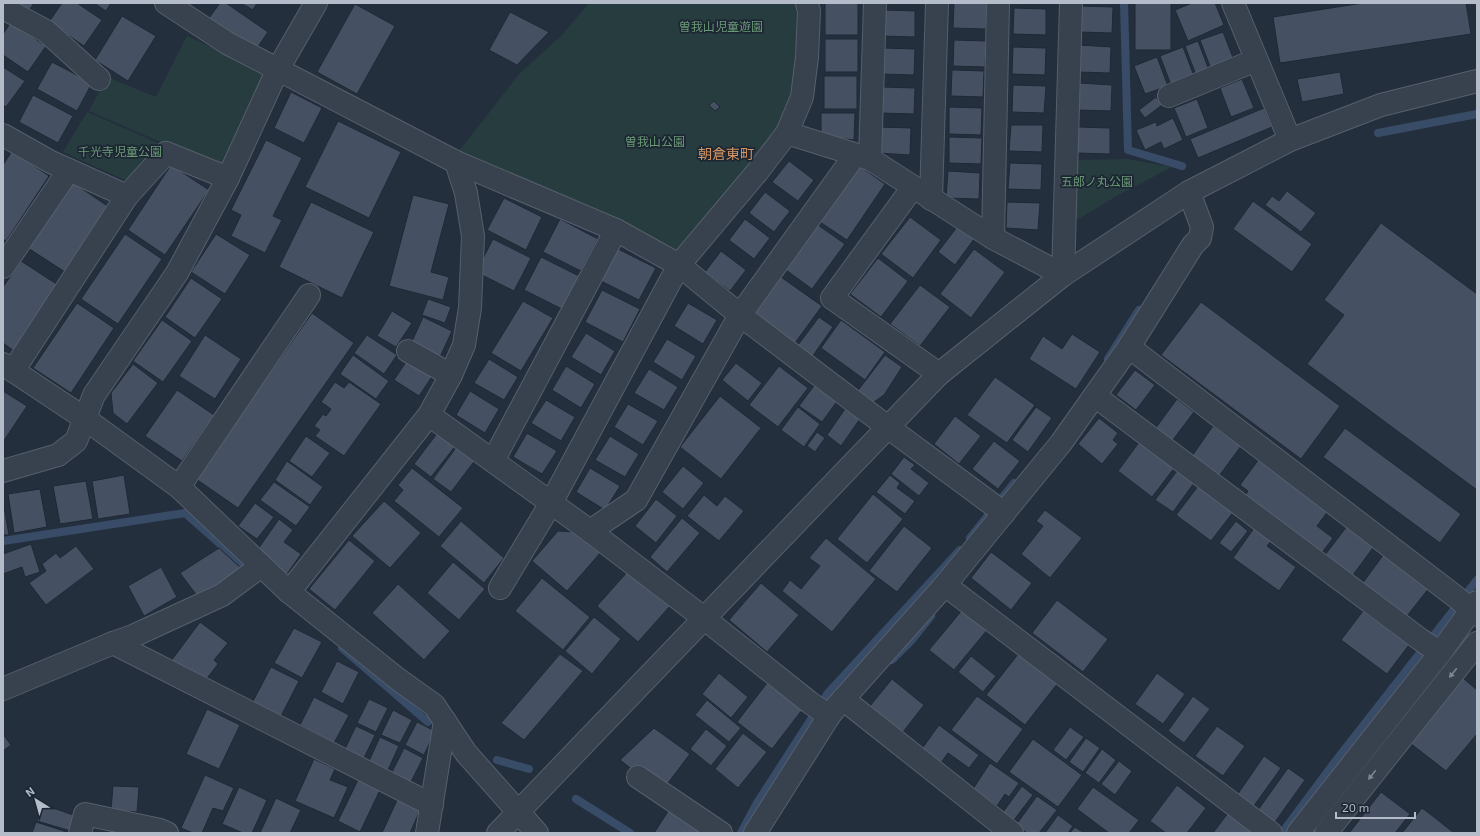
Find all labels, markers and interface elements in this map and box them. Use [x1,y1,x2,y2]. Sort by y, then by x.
park label: 曽我山児童遊園 [679,19,763,33]
park label: 曽我山公園 [625,134,685,148]
park label: 千光寺児童公園 [78,144,162,158]
district label: 朝倉東町 [698,145,754,162]
park label: 五郎ノ丸公園 [1061,174,1133,188]
one-way arrow [1448,668,1457,679]
one-way arrow [1367,770,1376,781]
north arrow [16,780,56,820]
text: N [23,784,37,799]
scale bar [1336,794,1415,820]
text: 20 m [1342,800,1369,814]

